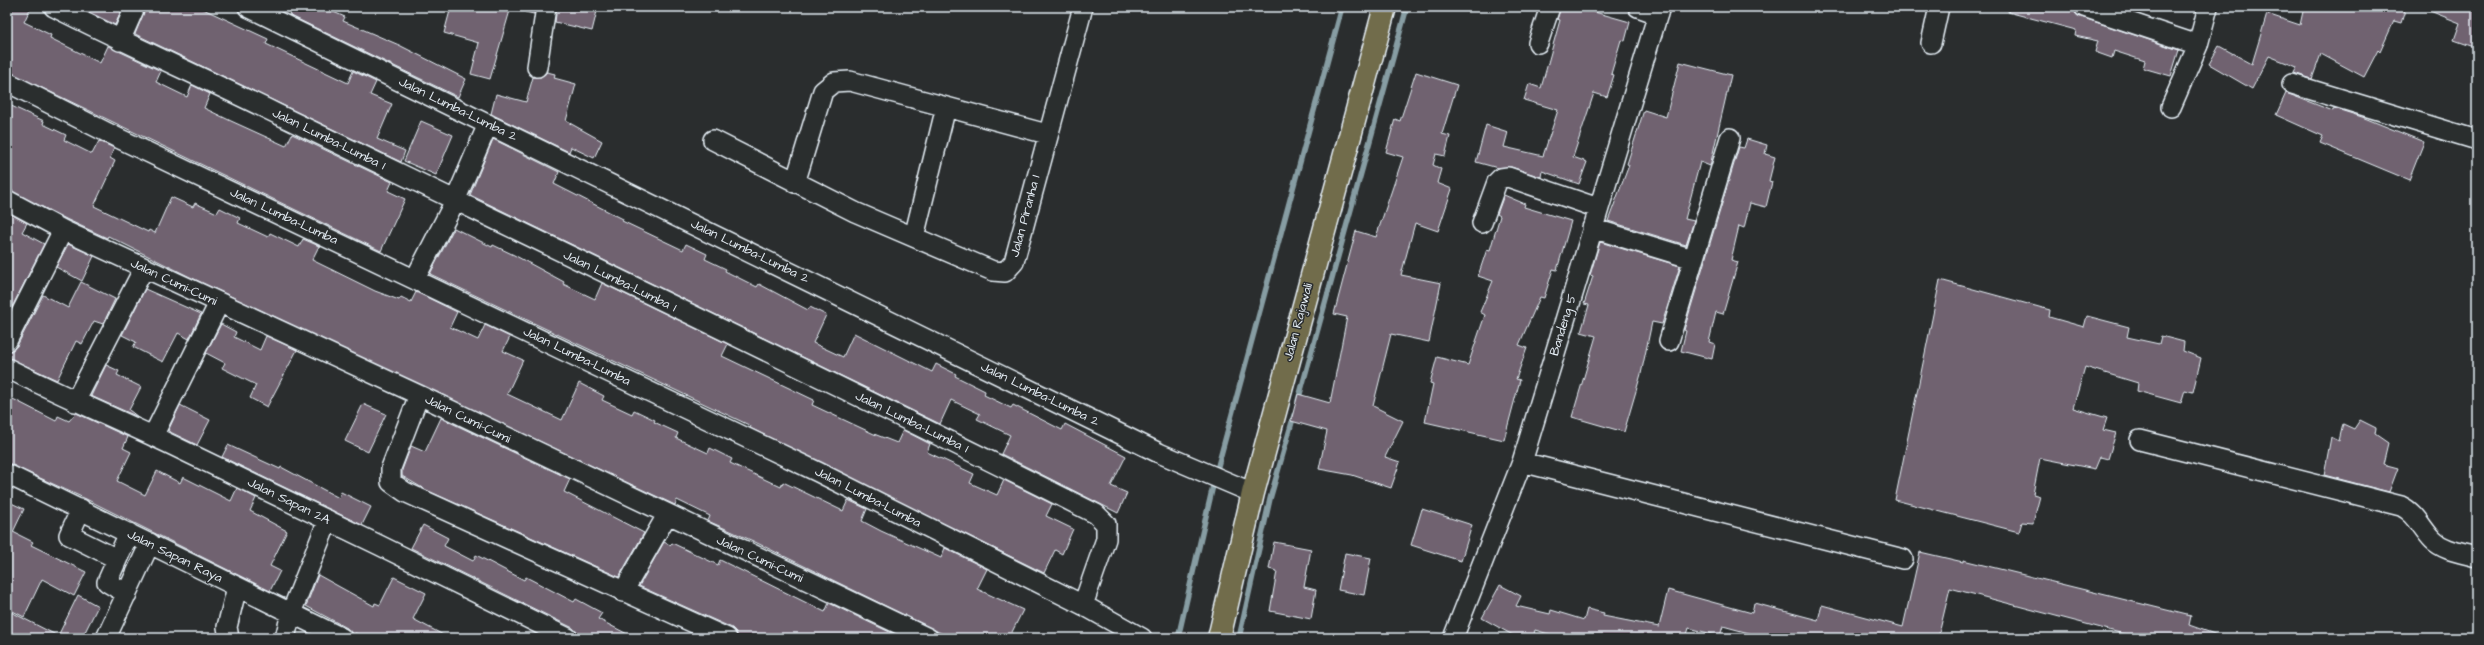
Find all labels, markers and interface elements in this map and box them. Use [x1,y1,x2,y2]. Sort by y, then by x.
street label: Jalan Lumba-Lumba 2 [396,72,521,146]
street label: Jalan Lumba-Lumba 1 [269,104,389,174]
street label: Jalan Piranha 1 [1005,173,1045,259]
street label: Jalan Lumba-Lumba [227,183,341,249]
street label: Jalan Lumba-Lumba 2 [688,214,813,288]
street label: Jalan Lumba-Lumba 1 [560,246,680,316]
street label: Jalan Cumi-Cumi [128,254,220,310]
street label: Jalan Rajawali [1279,281,1317,363]
street label: Bandeng 5 [1545,292,1582,358]
street label: Jalan Lumba-Lumba [520,322,634,390]
street label: Jalan Lumba-Lumba 2 [978,357,1103,431]
street label: Jalan Lumba-Lumba 1 [852,387,972,457]
street label: Jalan Cumi-Cumi [422,390,514,448]
street label: Jalan Lumba-Lumba [812,462,925,532]
street label: Jalan Sapan 2A [245,473,334,529]
street label: Jalan Sapan Raya [124,525,226,588]
street label: Jalan Cumi-Cumi [714,531,806,587]

